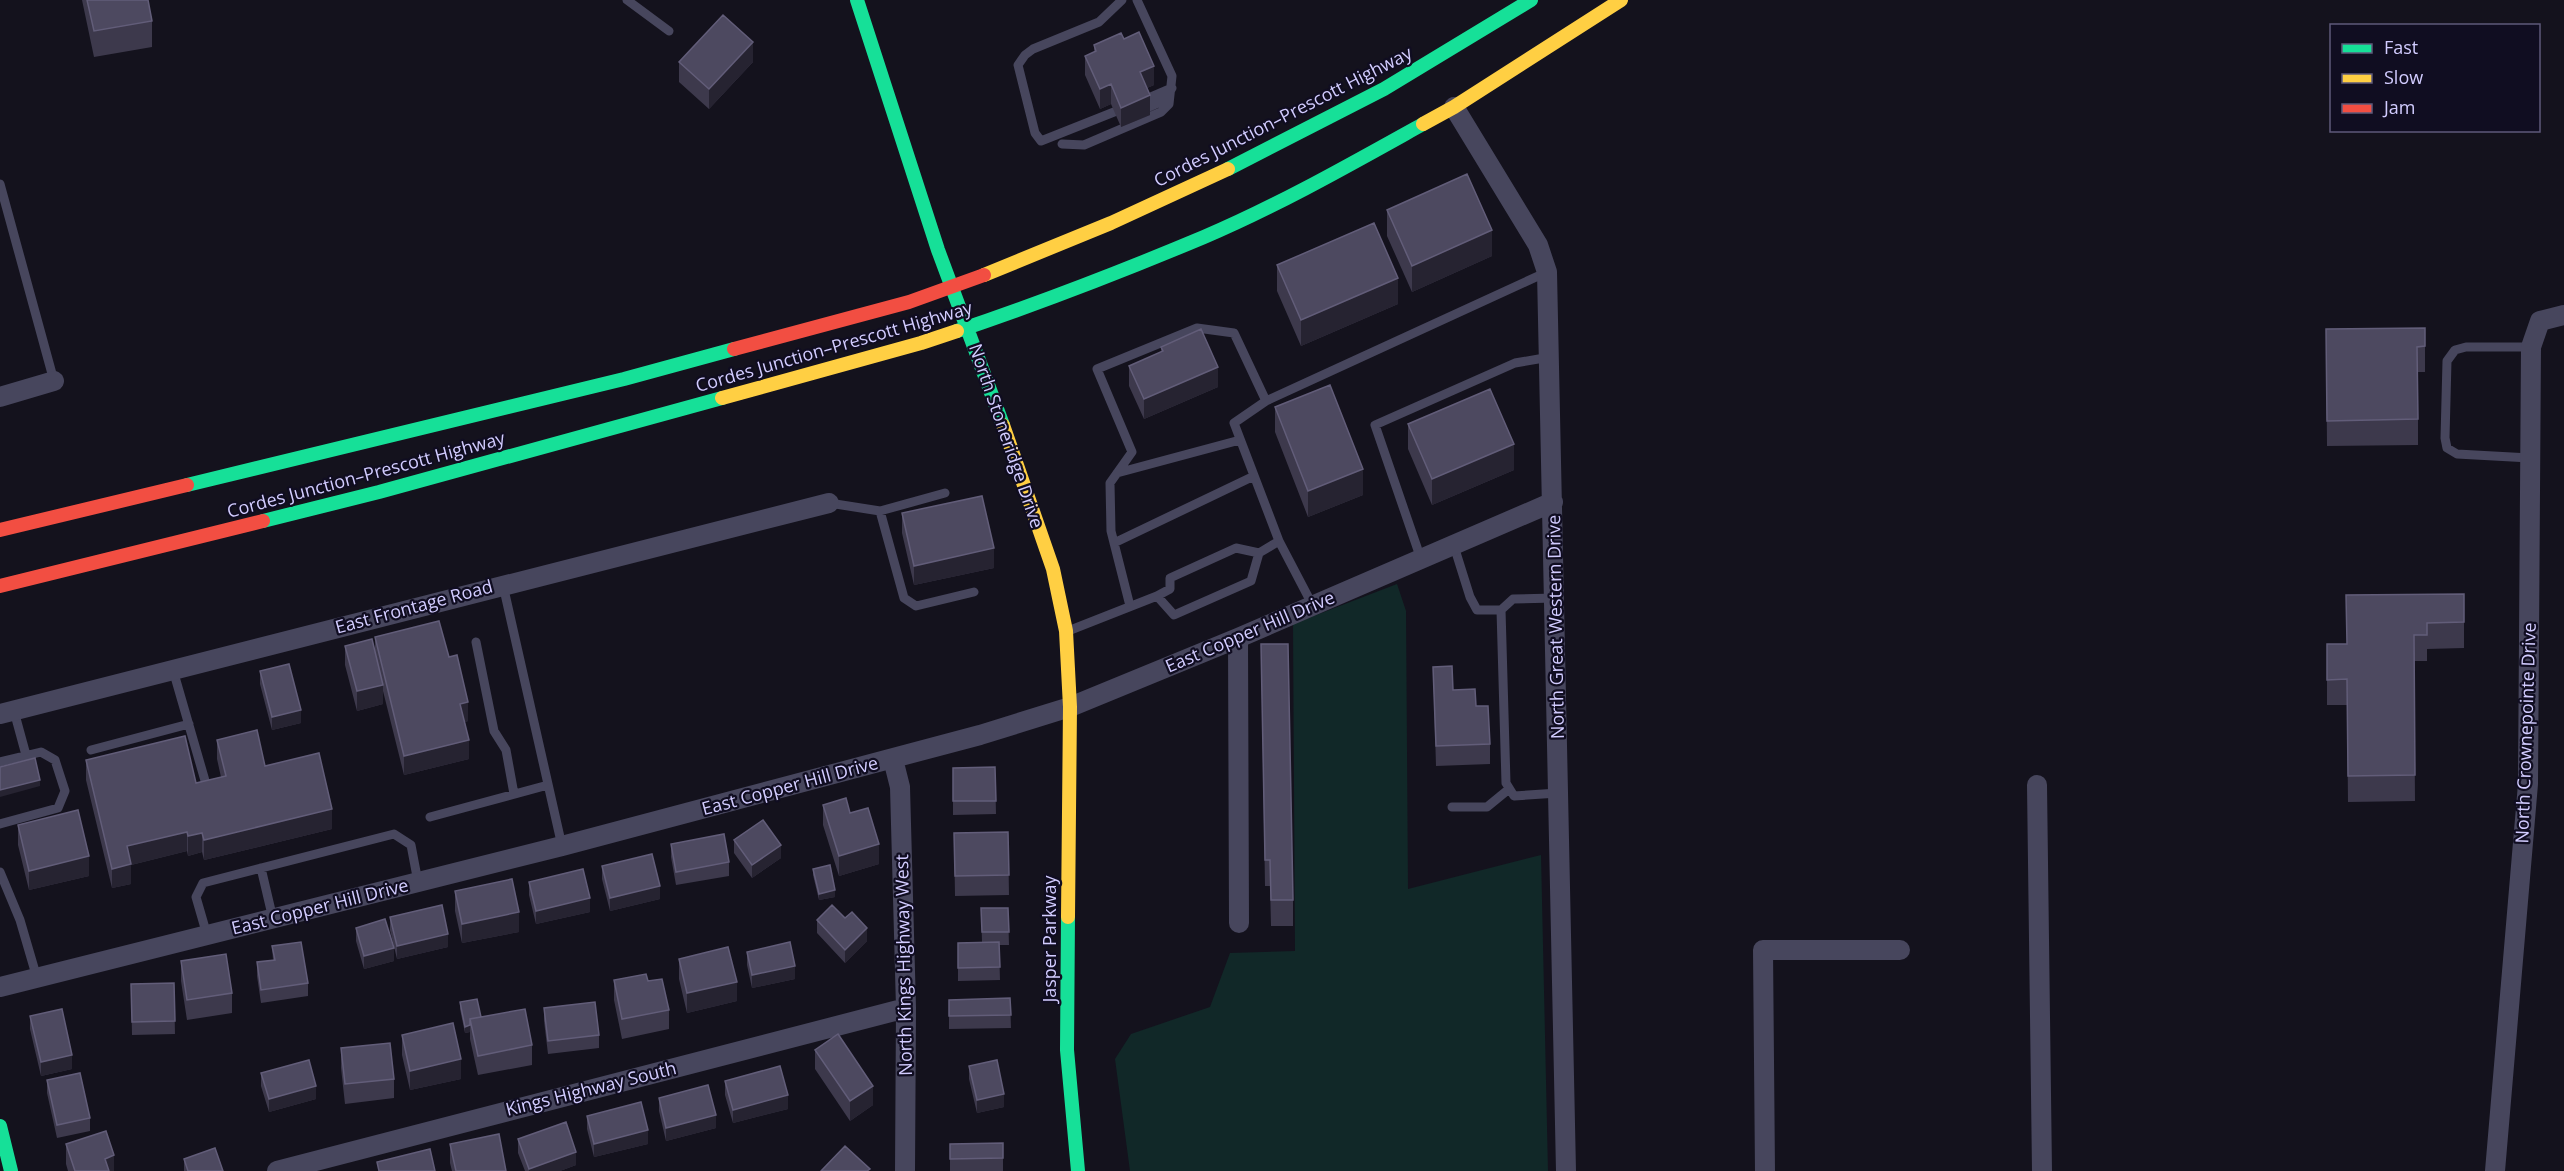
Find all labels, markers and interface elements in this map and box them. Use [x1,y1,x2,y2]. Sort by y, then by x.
legend [2330,24,2540,132]
text: Fast [2384,35,2418,59]
street label: Cordes Junction–Prescott Highway [1149,40,1417,192]
text: Slow [2384,65,2423,89]
text: Jam [2382,95,2416,119]
street label: Cordes Junction–Prescott Highway [693,295,976,397]
street label: North Stoneridge Drive [964,340,1050,531]
street label: Cordes Junction–Prescott Highway [224,425,508,523]
street label: North Great Western Drive [1541,515,1569,739]
street label: East Frontage Road [332,573,495,639]
street label: East Copper Hill Drive [1161,585,1338,678]
street label: North Crownepointe Drive [2509,622,2541,844]
street label: East Copper Hill Drive [699,750,881,820]
street label: North Kings Highway West [889,854,917,1076]
street label: East Copper Hill Drive [229,872,411,940]
street label: Jasper Parkway [1037,874,1061,1005]
street label: Kings Highway South [503,1055,679,1121]

